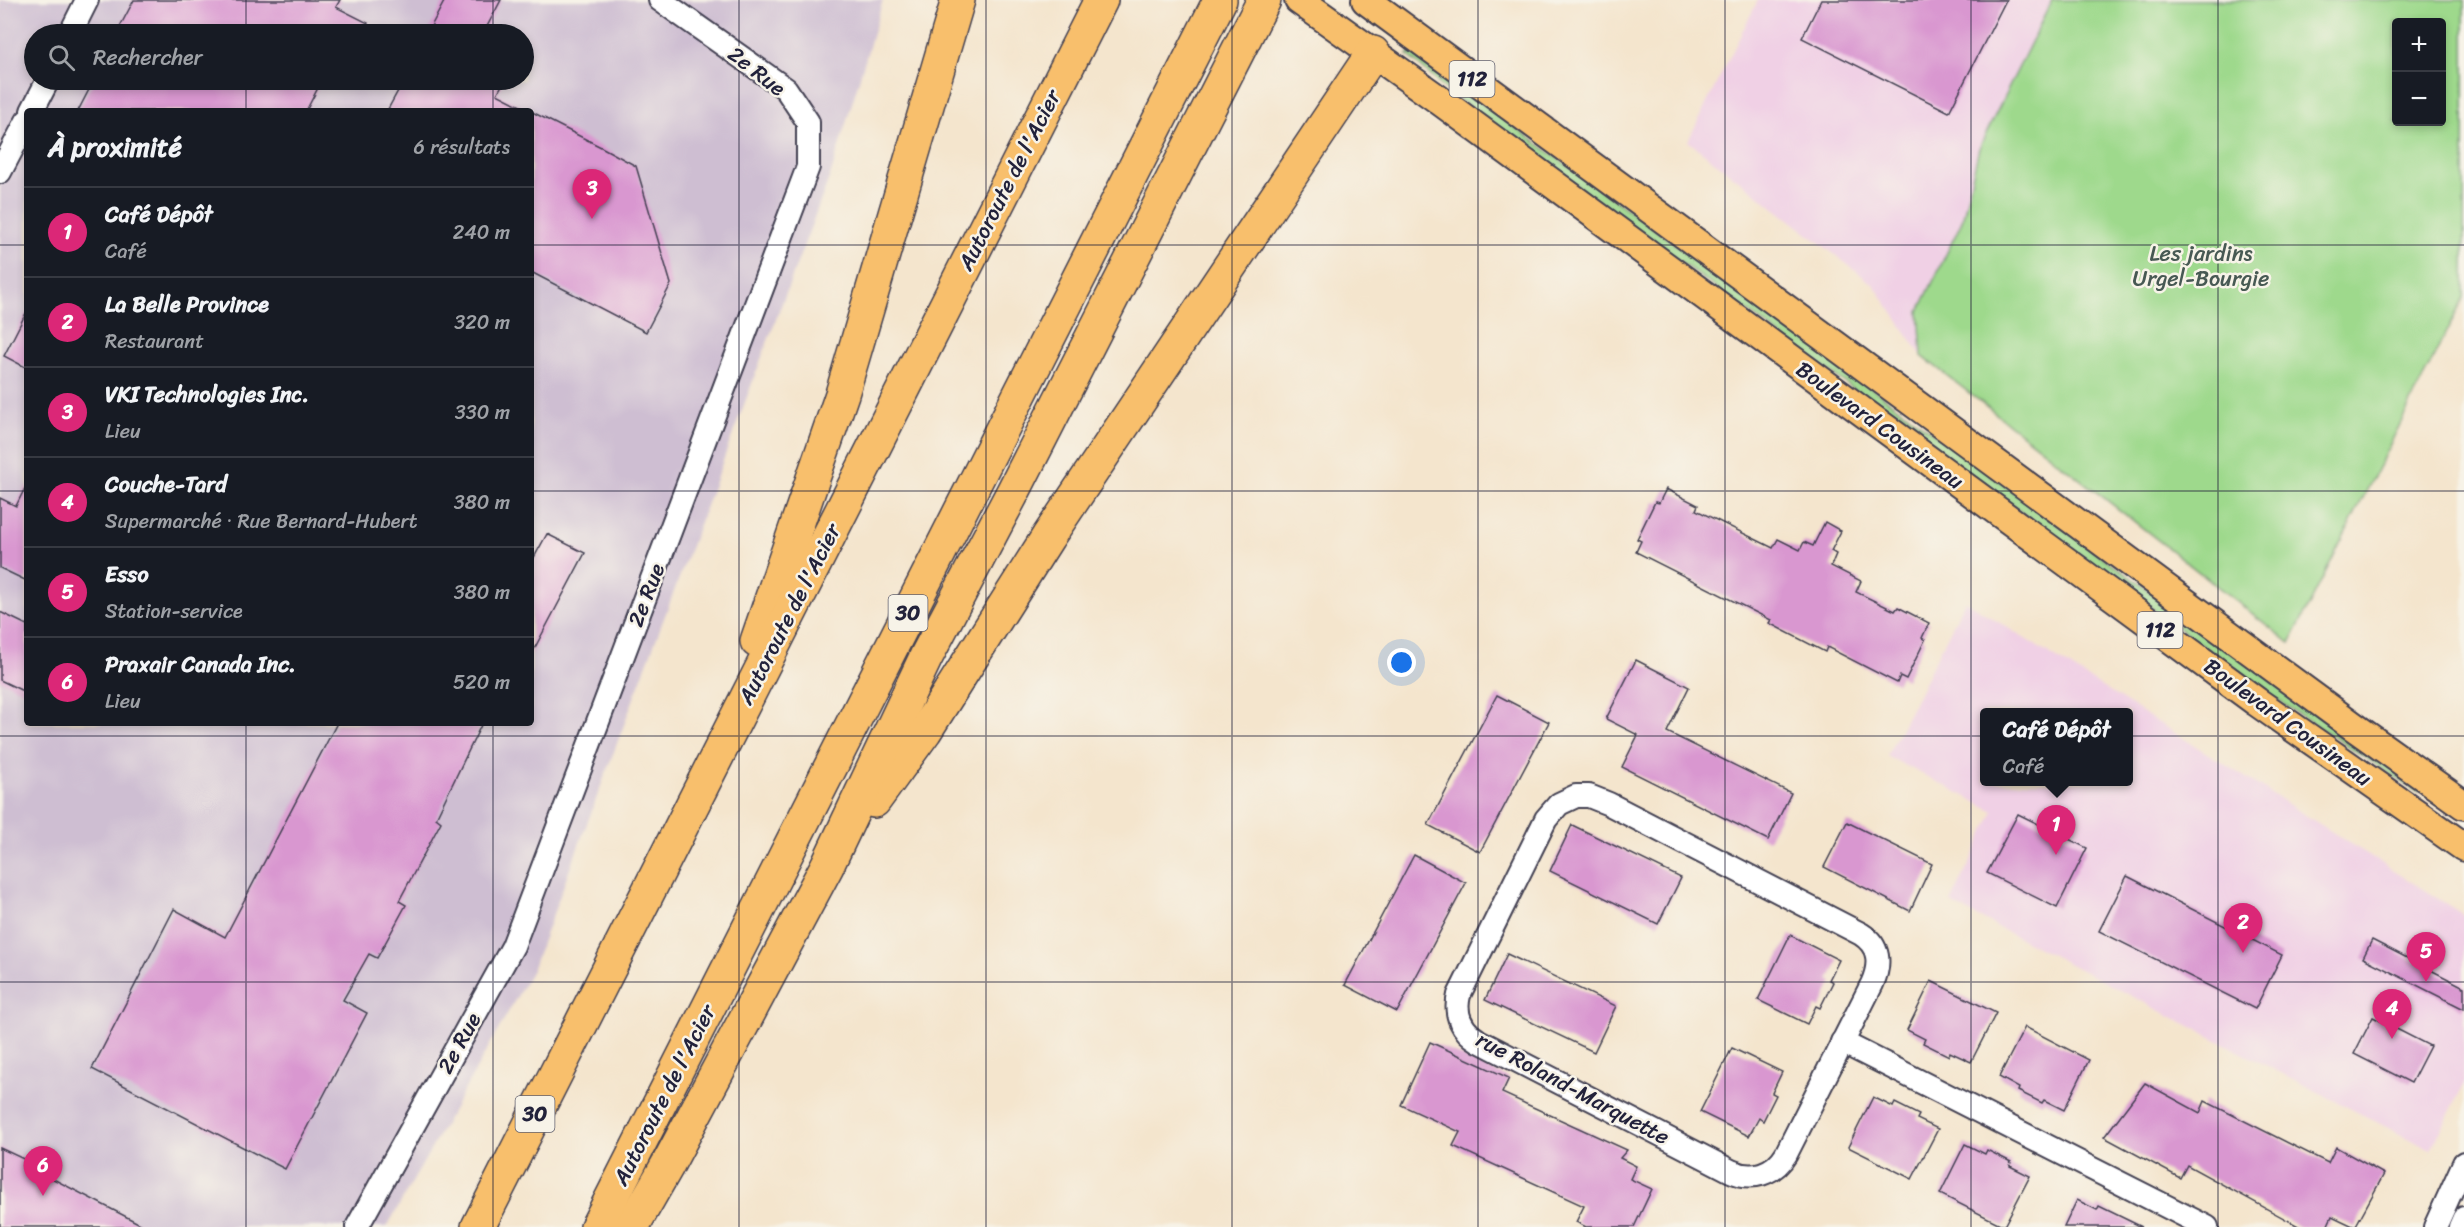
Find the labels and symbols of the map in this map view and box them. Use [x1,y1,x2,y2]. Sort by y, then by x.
street label: 2e Rue [719,35,795,107]
road number: 112 [1450,61,1494,97]
street label: Autoroute de l'Acier [946,81,1072,278]
pin: 3 [572,170,612,219]
park label: Les jardins Urgel-Bourgie [2133,234,2269,298]
street label: Boulevard Cousineau [1788,350,1973,500]
street label: Autoroute de l'Acier [726,515,852,712]
street label: 2e Rue [616,557,676,633]
road number: 30 [888,595,928,631]
road number: 112 [2138,612,2182,648]
street label: Boulevard Cousineau [2196,647,2381,797]
your location [1387,648,1416,677]
pin: 1 [2036,806,2076,855]
pin: 2 [2224,904,2262,953]
pin: 5 [2406,932,2446,982]
pin: 4 [2372,990,2412,1039]
street label: Autoroute de l'Acier [601,996,727,1193]
street label: 2e Rue [426,1005,492,1081]
street label: rue Roland-Marquette [1469,1020,1677,1156]
road number: 30 [516,1096,554,1132]
pin: 6 [24,1146,63,1196]

